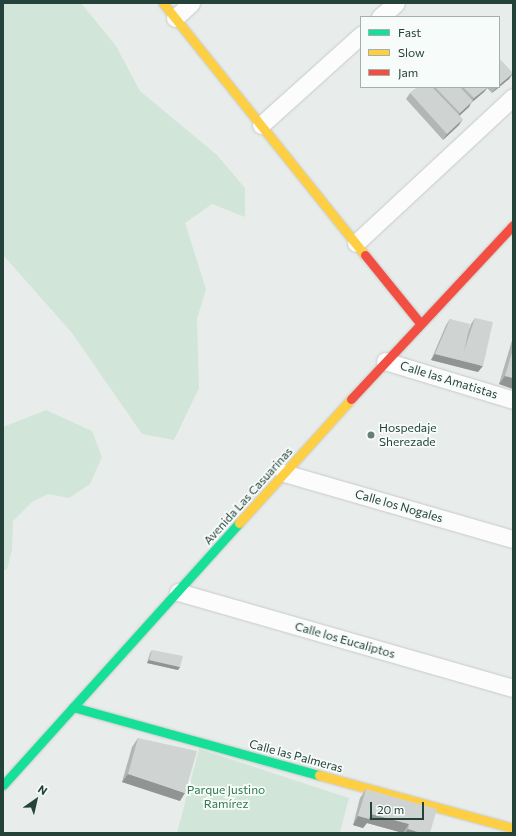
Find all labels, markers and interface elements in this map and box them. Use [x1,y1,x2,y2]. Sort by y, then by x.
legend [360,16,500,88]
text: Fast [398,25,421,39]
text: Slow [398,45,425,59]
text: Jam [398,65,418,79]
street label: Calle las Amatistas [398,358,500,402]
place label: Hospedaje Sherezade [379,421,437,449]
marker: Hospedaje Sherezade [366,430,376,440]
street label: Avenida Las Casuarinas [201,444,295,548]
street label: Calle los Nogales [353,487,445,525]
street label: Calle los Eucaliptos [293,619,397,661]
street label: Calle las Palmeras [248,737,344,775]
north arrow [16,780,56,820]
text: N [36,782,50,797]
park label: Parque Justino Ramírez [187,783,265,811]
scale bar [372,794,426,820]
text: 20 m [377,802,404,816]

